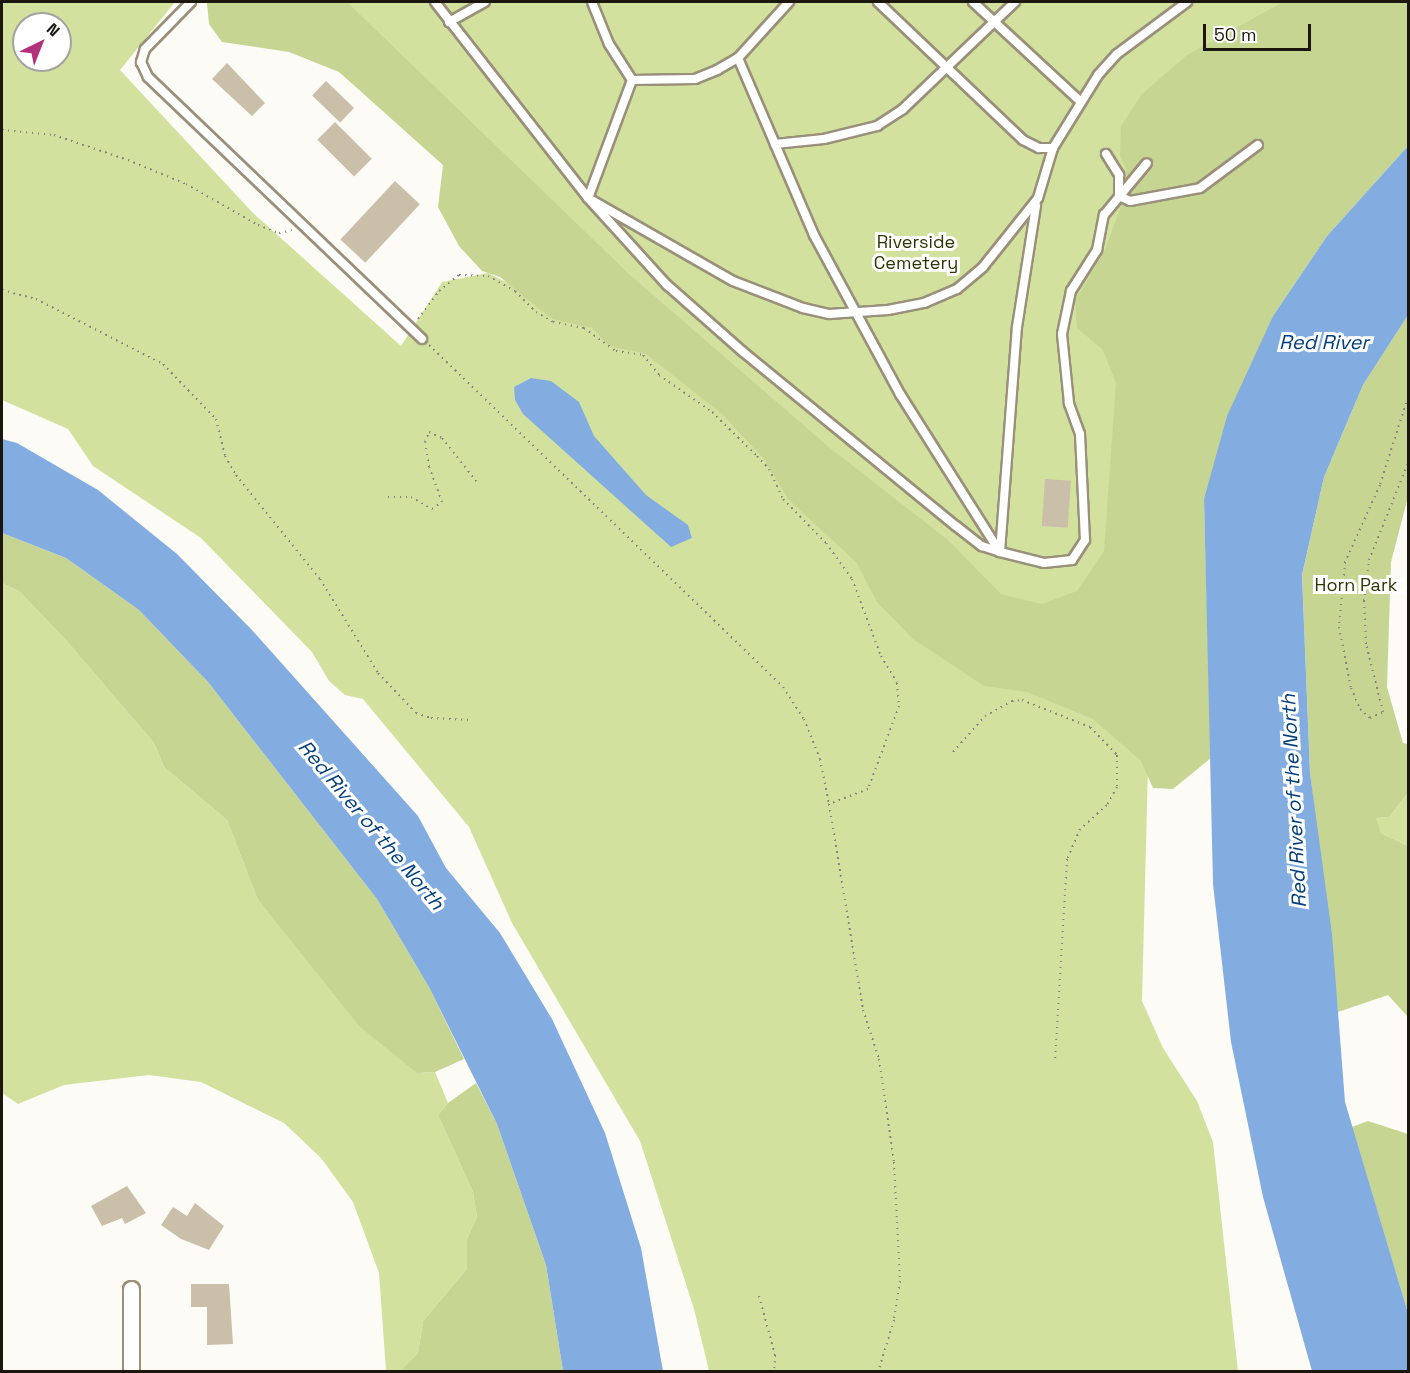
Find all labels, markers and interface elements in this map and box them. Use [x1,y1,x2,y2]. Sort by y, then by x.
north arrow [12,12,72,72]
scale bar [1206,12,1314,50]
text: N [42,19,64,41]
text: 50 m [1214,23,1256,46]
park label: Riverside Cemetery [874,232,958,274]
water label: Red River [1279,330,1369,354]
park label: Horn Park [1315,574,1397,596]
water label: Red River of the North [1276,694,1312,908]
water label: Red River of the North [293,735,449,915]

